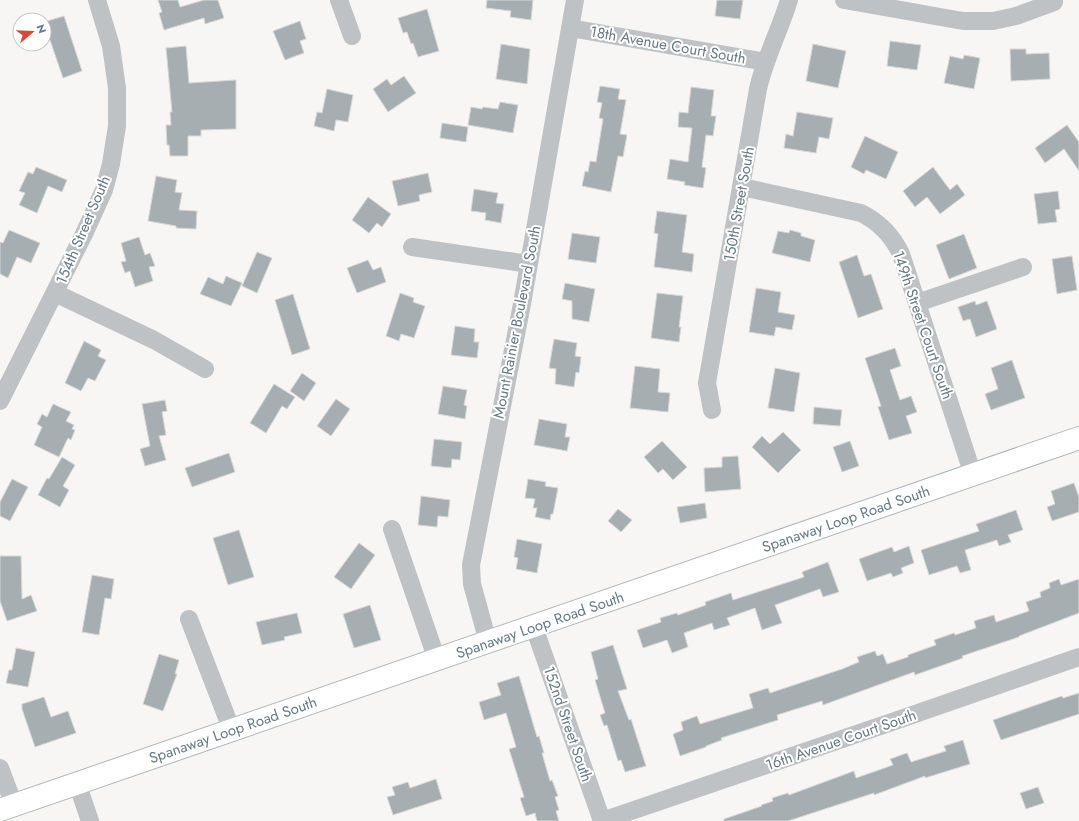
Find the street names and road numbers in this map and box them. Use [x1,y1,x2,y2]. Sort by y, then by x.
street label: 18th Avenue Court South [589,20,747,70]
street label: 150th Street South [718,145,760,263]
street label: 154th Street South [50,172,116,288]
street label: Mount Rainier Boulevard South [488,224,546,420]
street label: 149th Street Court South [887,248,959,402]
street label: Spanaway Loop Road South [759,480,933,558]
street label: Spanaway Loop Road South [453,586,627,664]
street label: 152nd Street South [538,663,598,785]
street label: Spanaway Loop Road South [146,691,320,769]
street label: 16th Avenue Court South [763,704,919,776]

